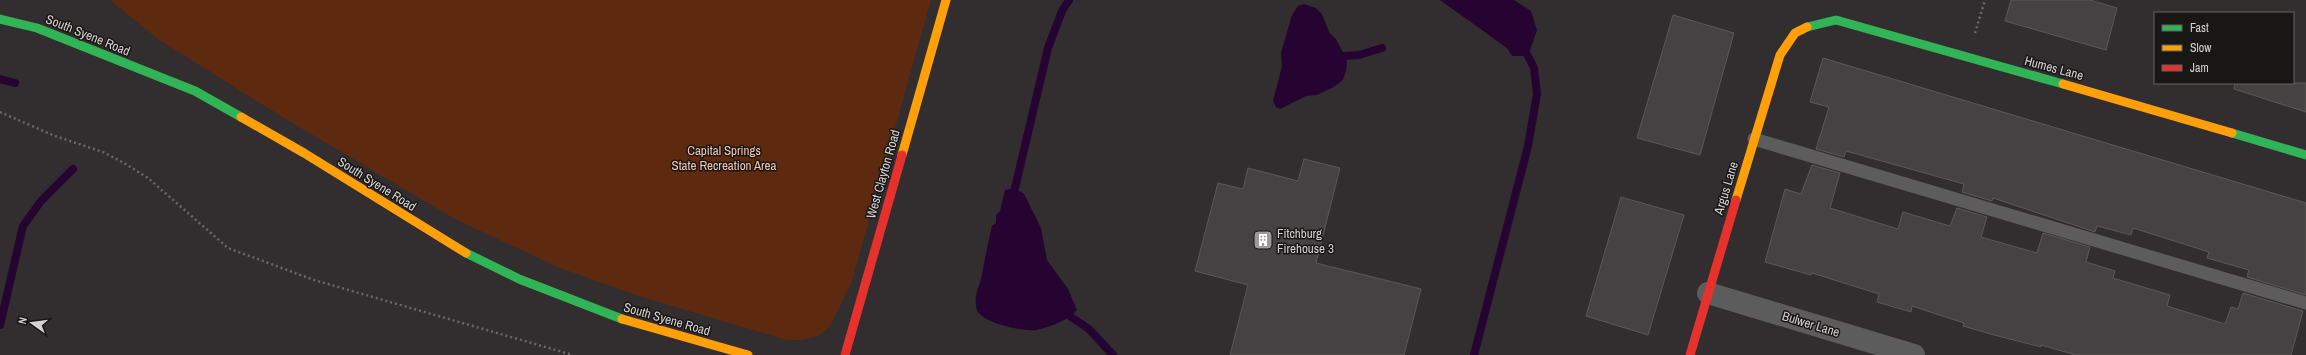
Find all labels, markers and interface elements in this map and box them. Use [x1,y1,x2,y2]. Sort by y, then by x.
street label: South Syene Road [43,10,133,60]
legend [2154,12,2294,84]
text: Fast [2190,20,2209,36]
text: Slow [2190,40,2212,56]
street label: Humes Lane [2023,52,2085,84]
text: Jam [2190,60,2209,76]
street label: West Clayton Road [862,128,904,220]
park label: Capital Springs State Recreation Area [672,142,777,174]
street label: South Syene Road [335,153,420,215]
street label: Argus Lane [1710,159,1742,218]
place label: Fitchburg Firehouse 3 [1277,225,1334,257]
building icon: Fitchburg Firehouse 3 [1252,229,1274,251]
street label: South Syene Road [622,298,712,340]
north arrow [12,303,52,343]
street label: Bulwer Lane [1780,307,1842,341]
text: N [15,316,30,325]

